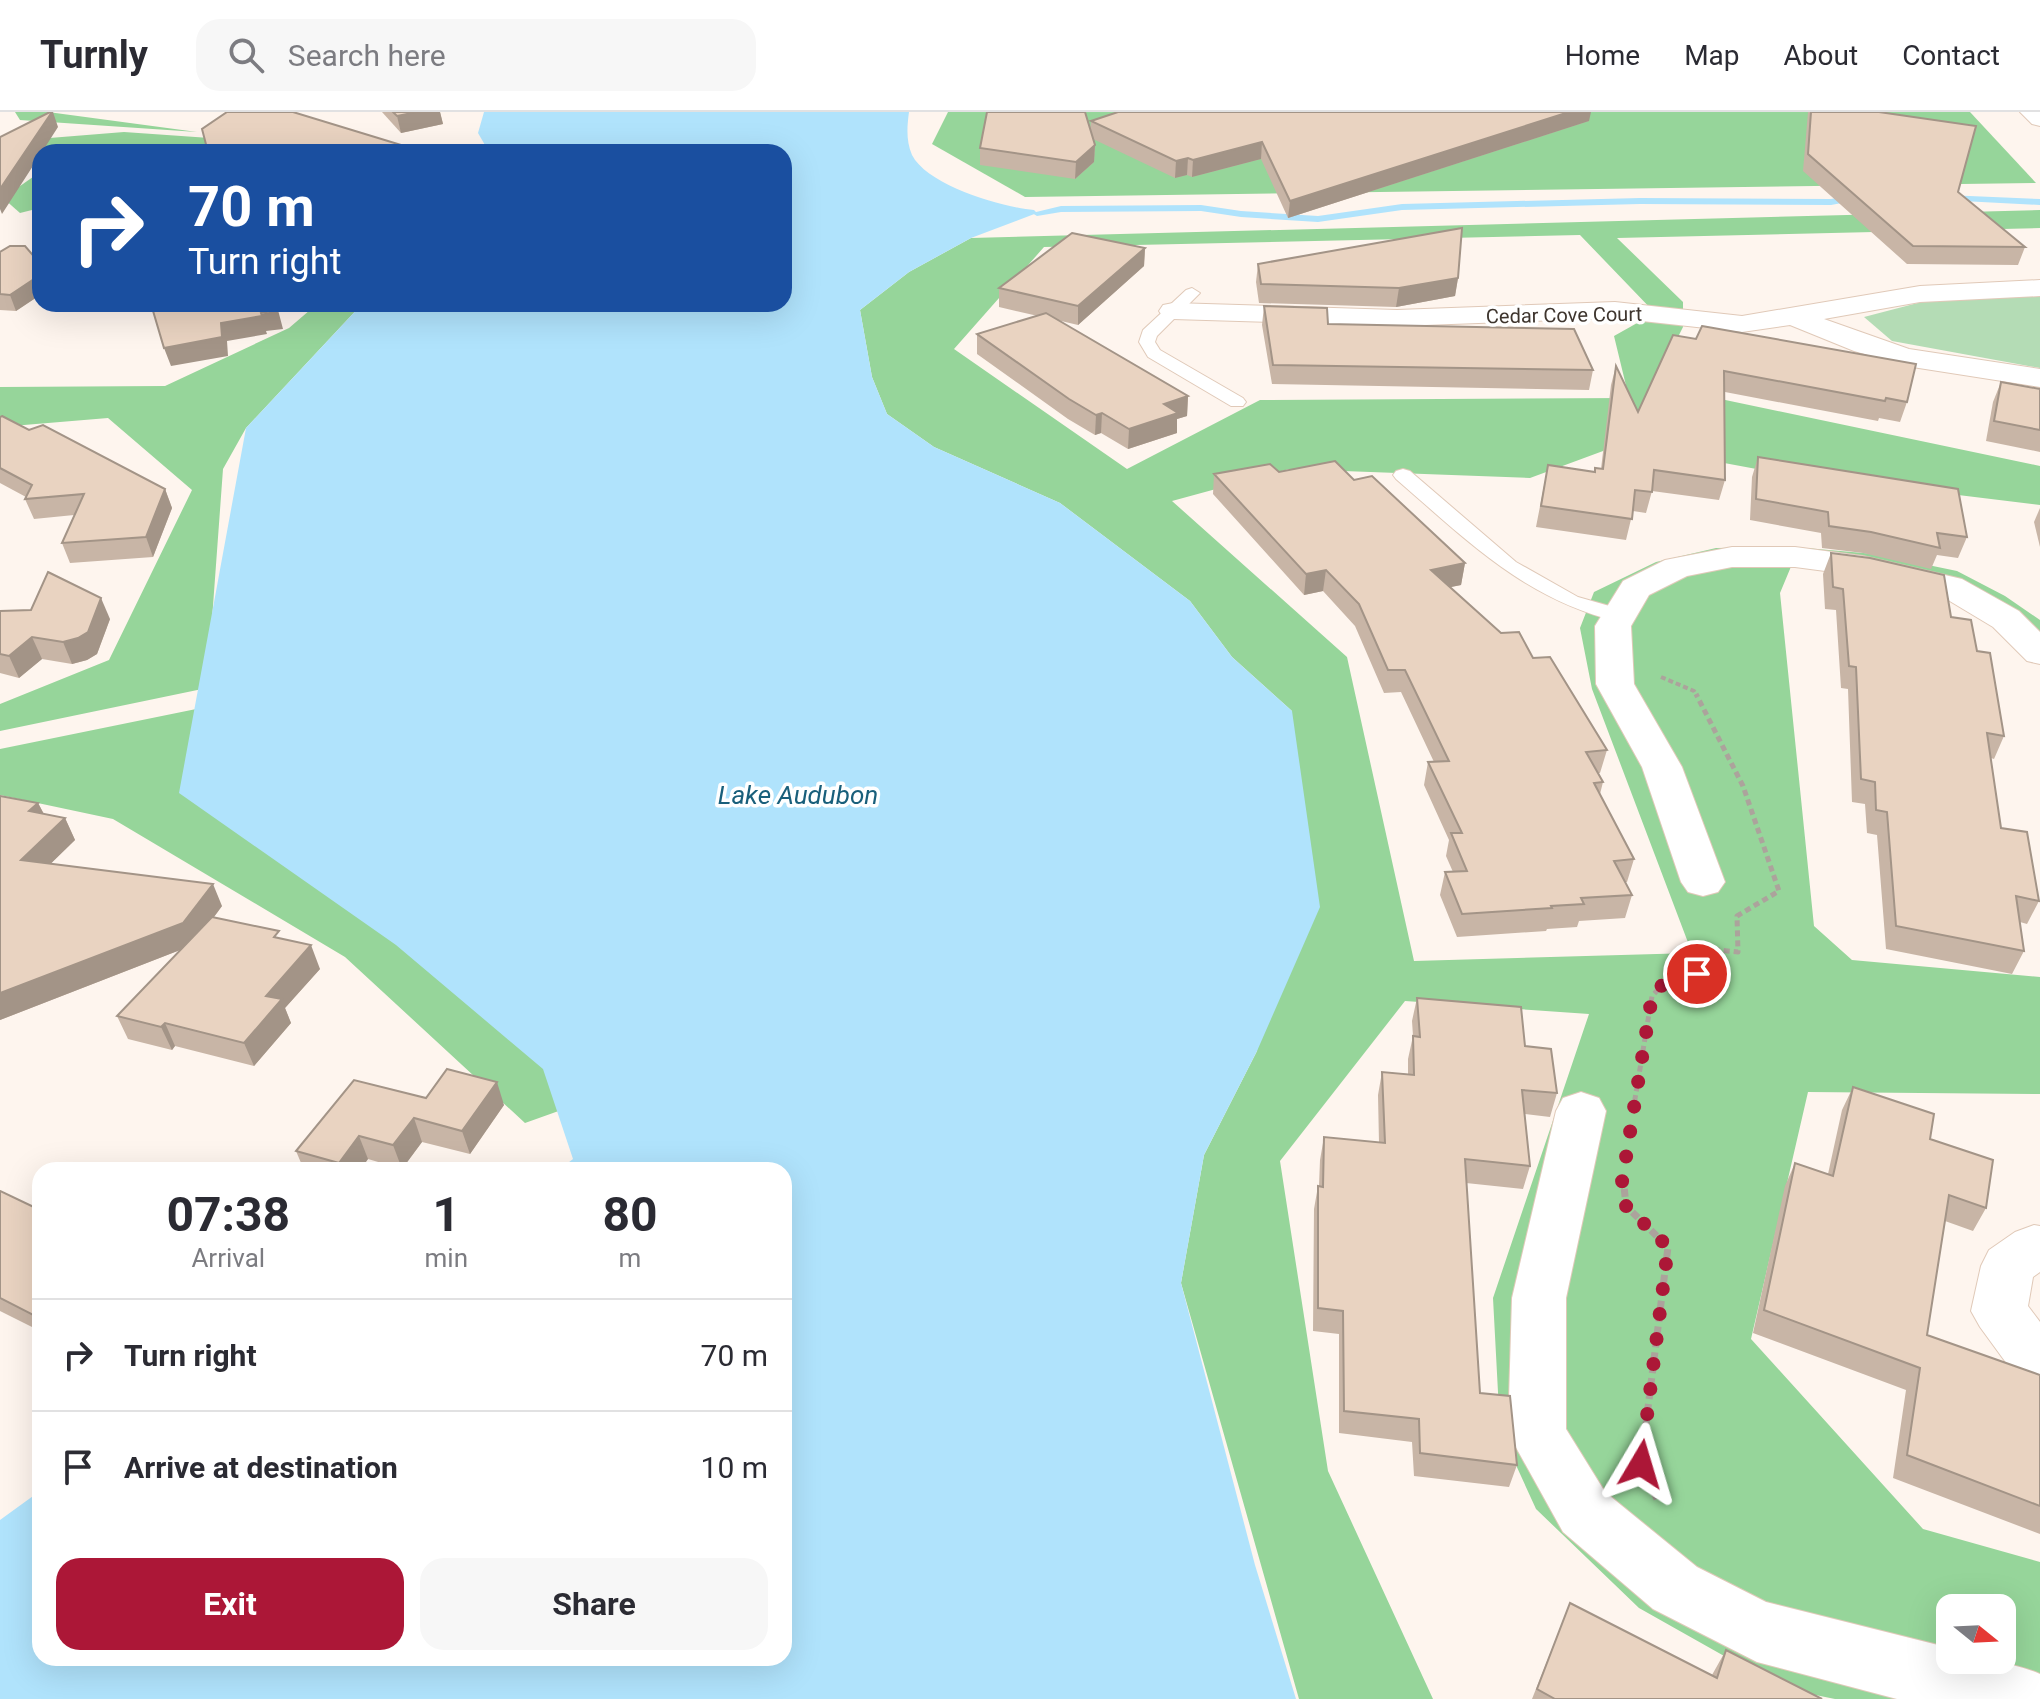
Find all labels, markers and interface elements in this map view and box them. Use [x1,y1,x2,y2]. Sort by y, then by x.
search box [196,19,756,91]
text: Turnly [40,33,148,77]
icon: search [224,33,268,77]
text: Search here [288,38,446,73]
text: Home [1565,39,1640,72]
text: Map [1684,39,1740,72]
text: About [1784,39,1858,72]
text: Contact [1902,39,2000,72]
text: 70 m [188,174,315,240]
icon: right [56,176,160,280]
text: Turn right [188,241,341,283]
street label: Cedar Cove Court [1486,302,1642,328]
water label: Lake Audubon [718,780,878,810]
pin [1663,940,1731,1008]
icon: arrive [1675,952,1719,996]
text: 07:38 [166,1186,290,1243]
text: 1 [433,1186,460,1243]
text: 80 [602,1186,658,1243]
text: Arrival [191,1243,265,1273]
text: min [425,1243,468,1273]
text: m [619,1243,641,1273]
icon: right [56,1333,100,1377]
text: Turn right [124,1338,257,1373]
text: 70 m [701,1338,768,1373]
position arrow [1599,1422,1683,1506]
icon: arrive [56,1445,100,1489]
text: Arrive at destination [124,1450,398,1485]
text: 10 m [701,1450,768,1485]
button: Exit [56,1558,404,1650]
button: Share [420,1558,768,1650]
north arrow [1936,1594,2016,1674]
map controls [1936,1594,2016,1674]

